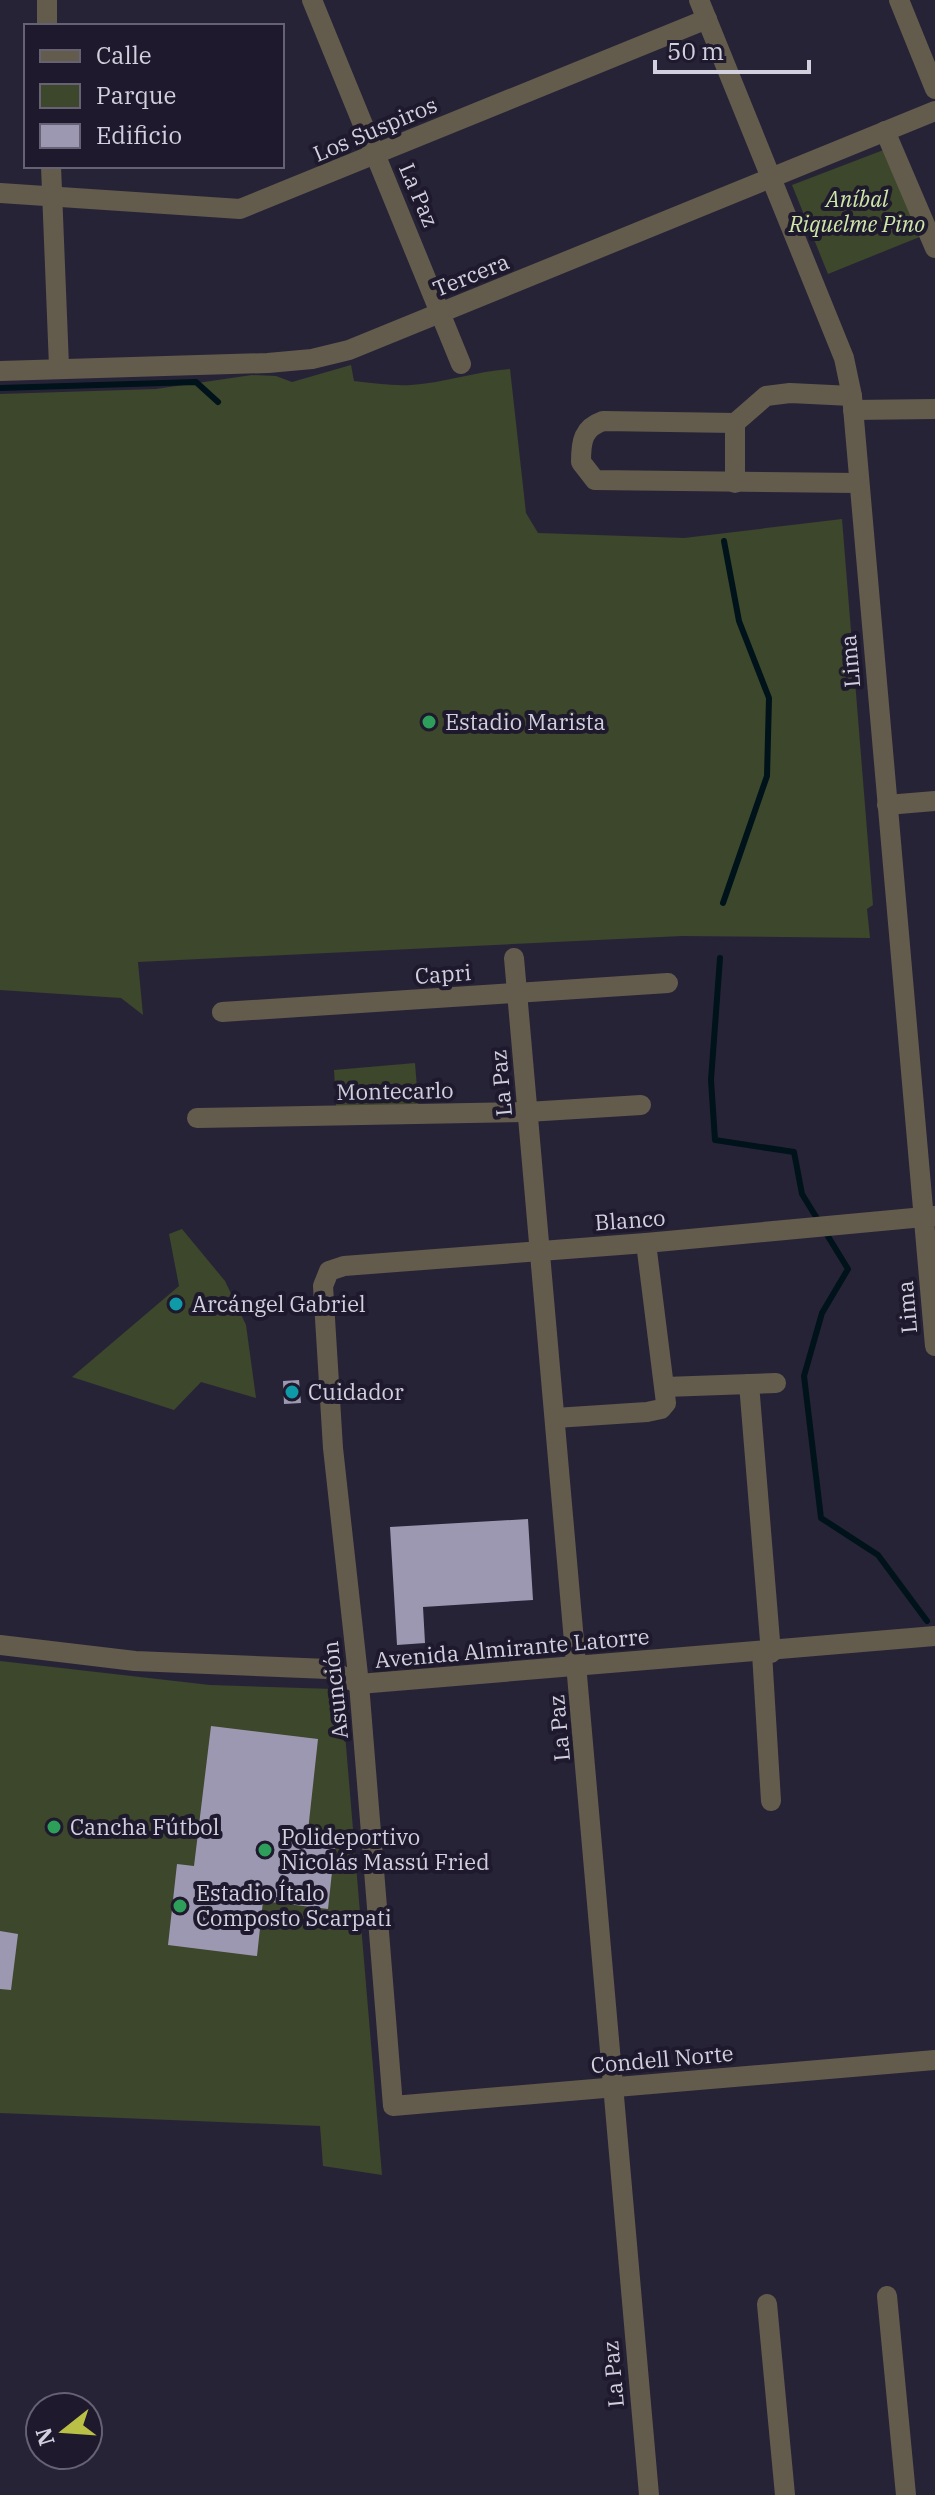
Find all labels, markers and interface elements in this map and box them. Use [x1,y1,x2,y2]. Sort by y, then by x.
legend [24,24,284,168]
scale bar [655,24,809,74]
text: 50 m [667,35,724,67]
text: Calle [96,39,152,71]
text: Parque [96,79,176,111]
street label: Los Suspiros [308,89,441,168]
text: Edificio [96,119,182,151]
street label: La Paz [393,158,446,231]
park label: Aníbal Riquelme Pino [788,184,925,238]
street label: Tercera [428,246,513,303]
street label: Lima [833,633,866,689]
place label: Estadio Marista [445,707,606,736]
marker: Estadio Marista [420,713,438,731]
street label: Capri [414,957,472,990]
street label: La Paz [483,1049,518,1118]
street label: Montecarlo [336,1075,454,1106]
street label: Blanco [594,1203,666,1236]
street label: Lima [890,1279,923,1335]
place label: Arcángel Gabriel [192,1289,366,1318]
marker: Arcángel Gabriel [167,1295,185,1313]
place label: Cuidador [308,1377,404,1406]
marker: Cuidador [283,1383,301,1401]
street label: Avenida Almirante Latorre [373,1621,650,1674]
street label: Asunción [315,1640,354,1740]
street label: La Paz [541,1694,576,1763]
place label: Cancha Fútbol [70,1812,219,1841]
marker: Cancha Fútbol [45,1818,63,1836]
place label: Polideportivo Nicolás Massú Fried [281,1822,490,1876]
marker: Polideportivo Nicolás Massú Fried [256,1841,274,1859]
place label: Estadio Ítalo Composto Scarpati [196,1878,392,1932]
marker: Estadio Ítalo Composto Scarpati [171,1897,189,1915]
street label: Condell Norte [589,2038,734,2079]
street label: La Paz [595,2340,630,2409]
north arrow [24,2391,104,2471]
text: N [28,2424,61,2450]

